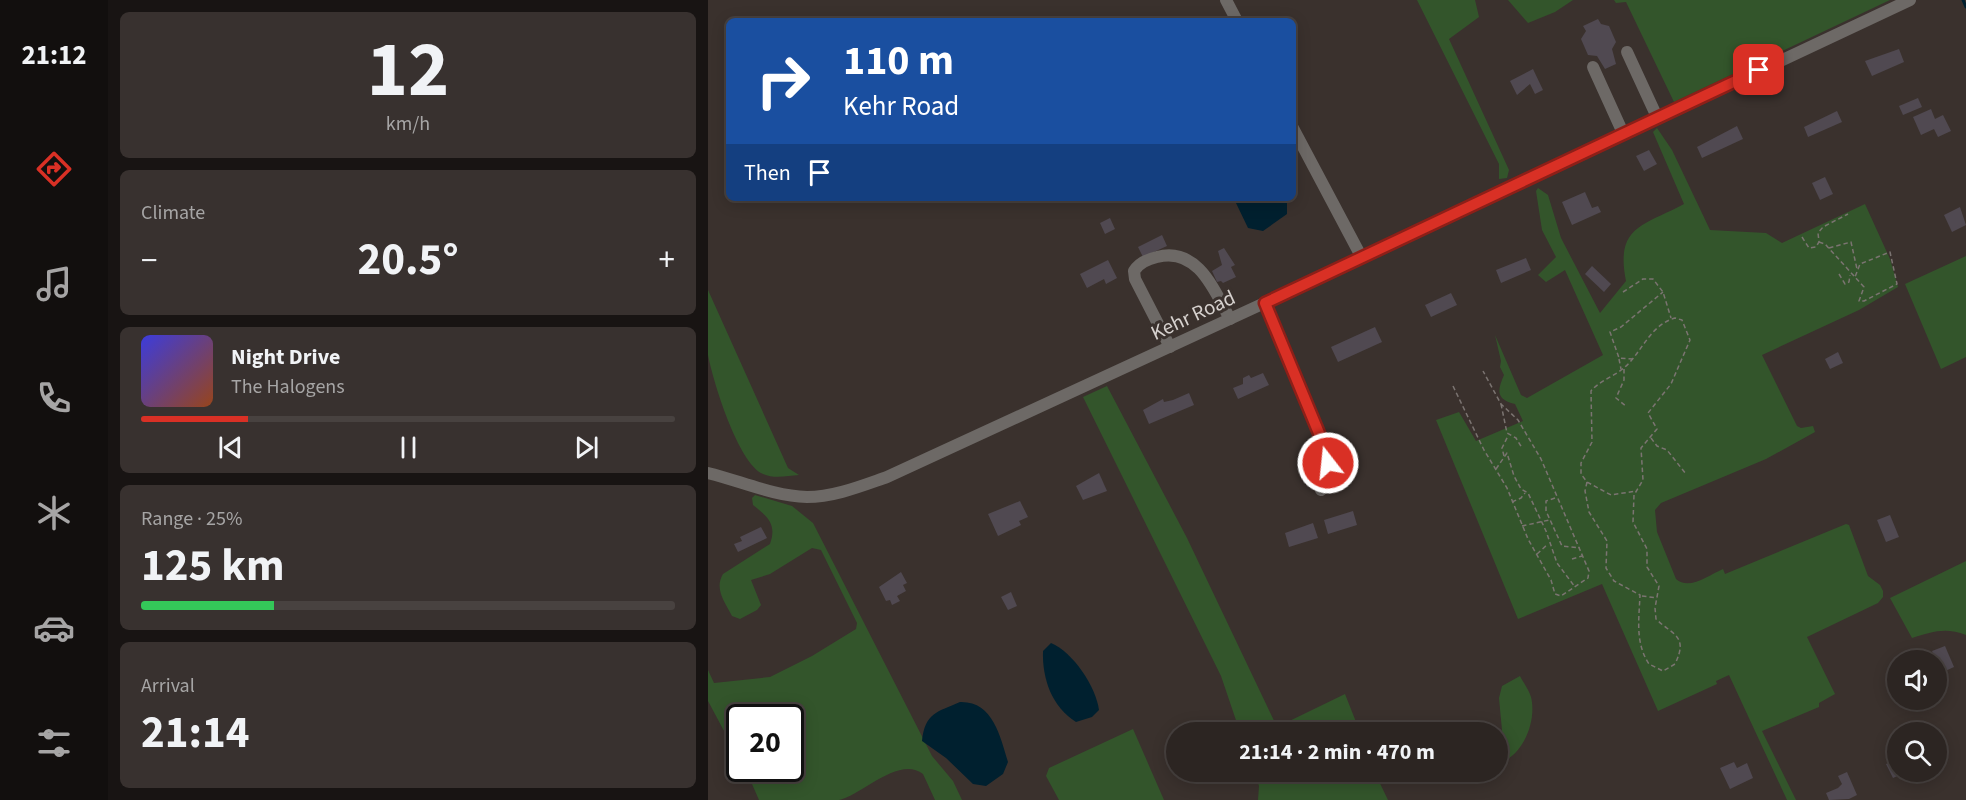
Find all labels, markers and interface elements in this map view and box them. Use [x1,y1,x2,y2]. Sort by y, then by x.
text: 12 [367,15,449,126]
text: 110 m [843,31,954,91]
text: 21:12 [21,36,87,75]
icon: right [744,42,822,120]
pin [1733,44,1784,95]
icon: arrive [1742,53,1775,86]
text: Kehr Road [843,87,959,126]
text: km/h [386,110,430,138]
icon: directions [33,148,75,190]
icon: arrive [803,156,836,189]
text: Then [744,157,791,189]
text: Climate [141,199,205,227]
text: 20.5° [357,228,459,292]
text: − [141,237,157,284]
text: + [659,237,675,284]
icon: music [33,263,75,305]
street label: Kehr Road [1146,282,1240,348]
text: Night Drive [231,341,340,373]
text: The Halogens [231,373,345,401]
icon: phone [33,377,75,419]
icon: previous [214,431,247,464]
icon: pause [392,431,425,464]
icon: next [570,431,603,464]
position arrow [1296,431,1360,495]
icon: climate [33,492,75,534]
text: Range · 25% [141,505,242,533]
text: 125 km [141,534,285,598]
icon: car [33,607,75,649]
map controls [1887,650,1947,782]
button: sound [1887,650,1947,710]
text: Arrival [141,672,195,700]
text: 21:14 [141,701,250,765]
speed limit sign: 20 [726,704,804,782]
icon: filters [33,722,75,764]
button: search [1887,722,1947,782]
text: 21:14 · 2 min · 470 m [1239,736,1435,768]

